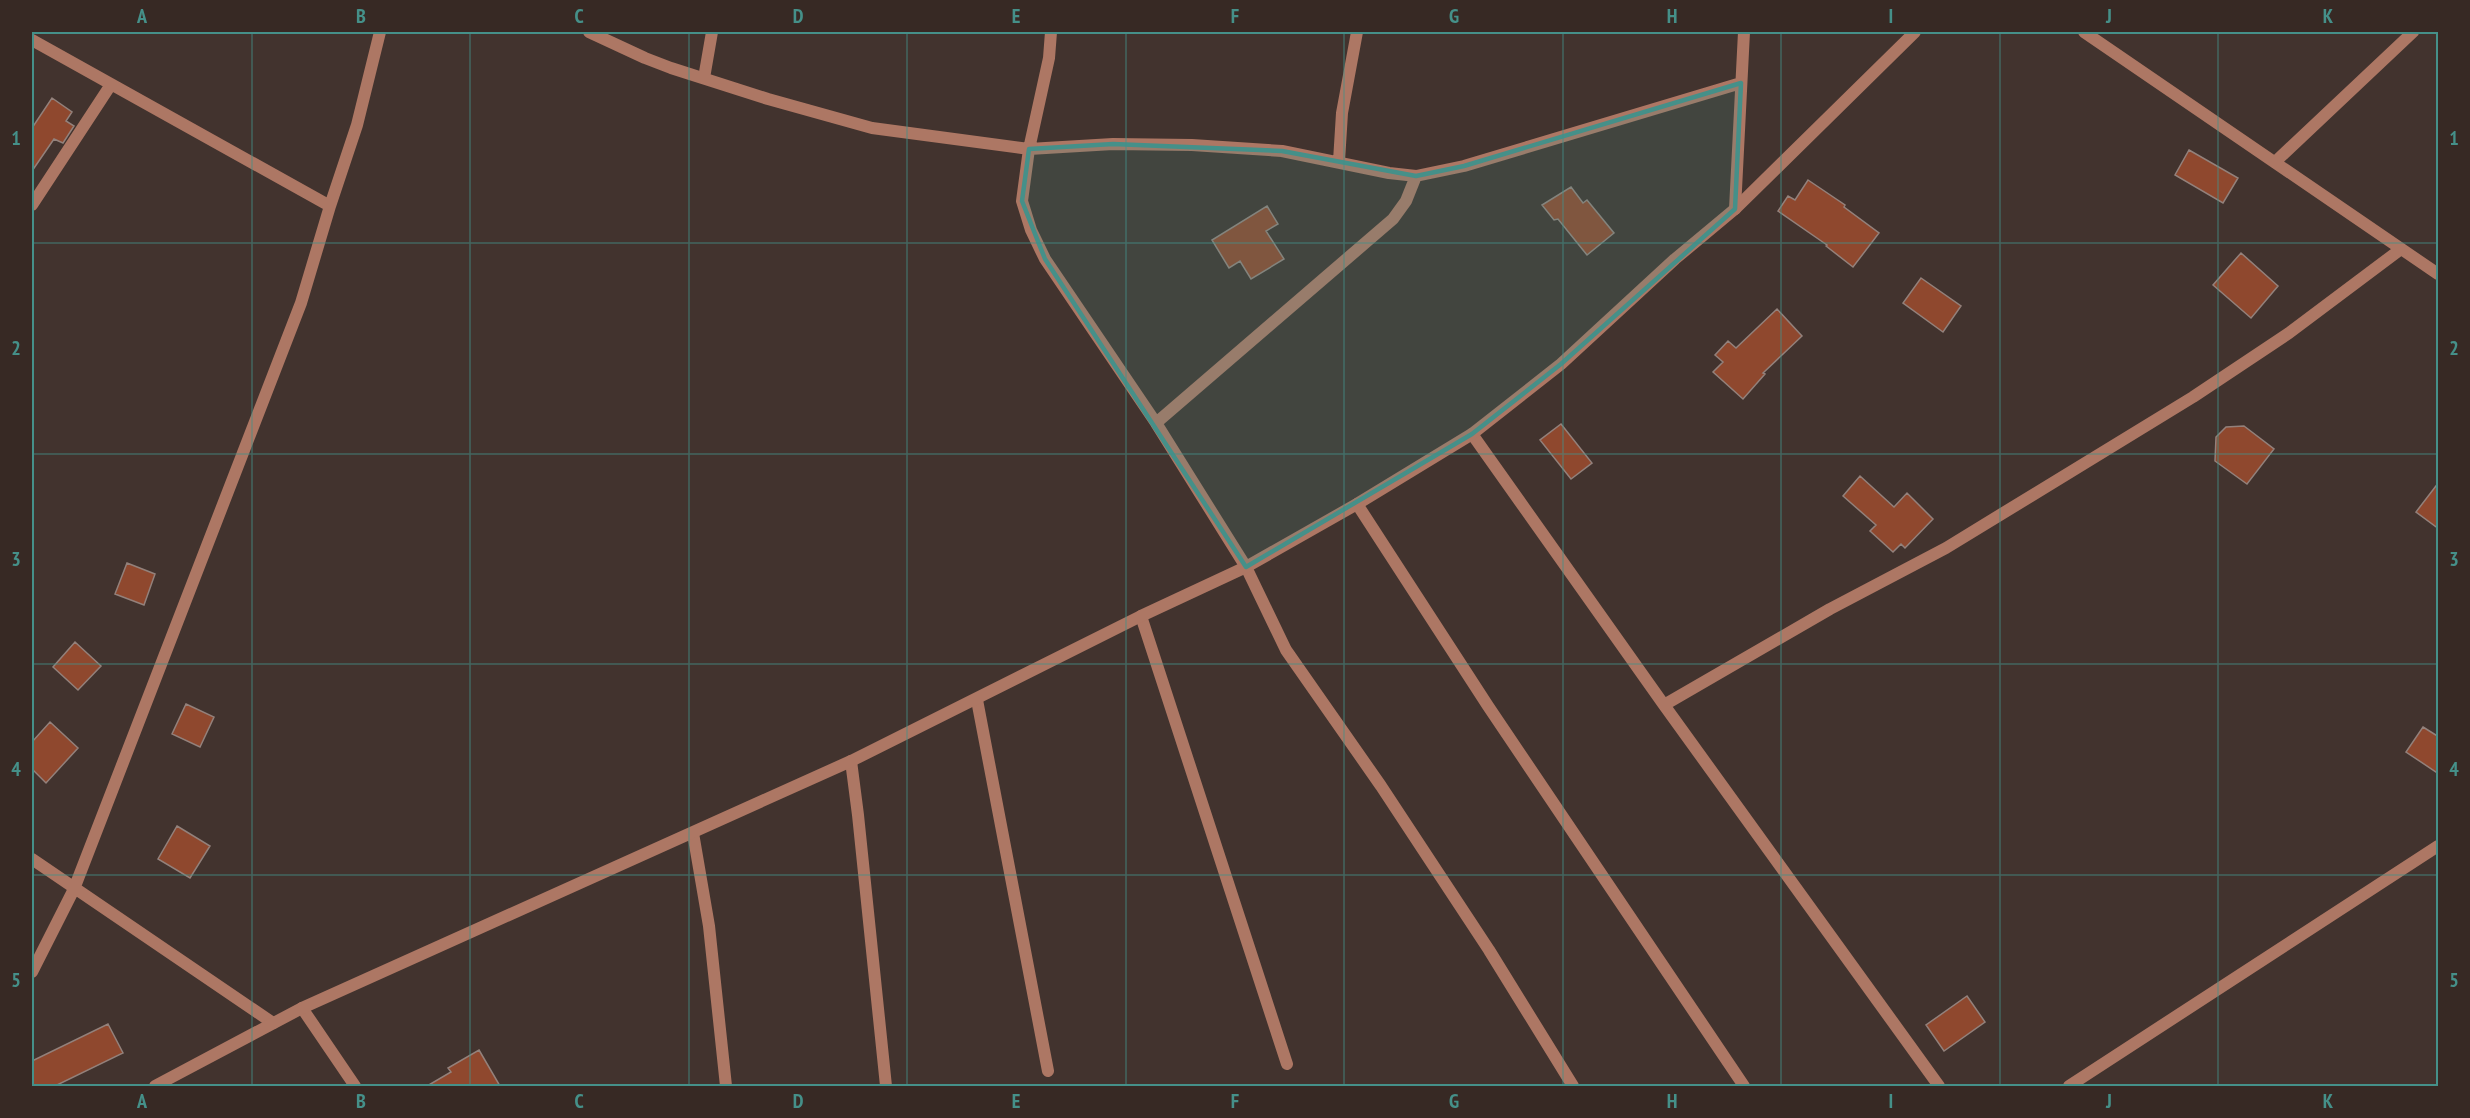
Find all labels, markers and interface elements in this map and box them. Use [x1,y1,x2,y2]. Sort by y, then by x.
text: A [136,3,148,29]
text: B [356,3,366,29]
text: C [574,3,584,29]
text: D [793,3,804,29]
text: E [1012,3,1020,29]
text: F [1231,3,1239,29]
text: G [1449,3,1459,29]
text: H [1667,3,1677,29]
text: I [1889,3,1893,29]
text: J [2105,3,2112,29]
text: K [2323,3,2334,29]
text: 1 [11,125,21,151]
text: 1 [2449,125,2459,151]
text: 2 [11,335,21,361]
text: 2 [2449,335,2459,361]
text: 3 [11,546,21,572]
text: 3 [2449,546,2459,572]
text: 4 [11,756,21,782]
text: 4 [2449,756,2459,782]
text: 5 [11,967,21,993]
text: 5 [2449,967,2459,993]
text: A [136,1088,148,1114]
text: B [356,1088,366,1114]
text: C [574,1088,584,1114]
text: D [793,1088,804,1114]
text: E [1012,1088,1020,1114]
text: F [1231,1088,1239,1114]
text: G [1449,1088,1459,1114]
text: H [1667,1088,1677,1114]
text: I [1889,1088,1893,1114]
text: J [2105,1088,2112,1114]
text: K [2323,1088,2334,1114]

